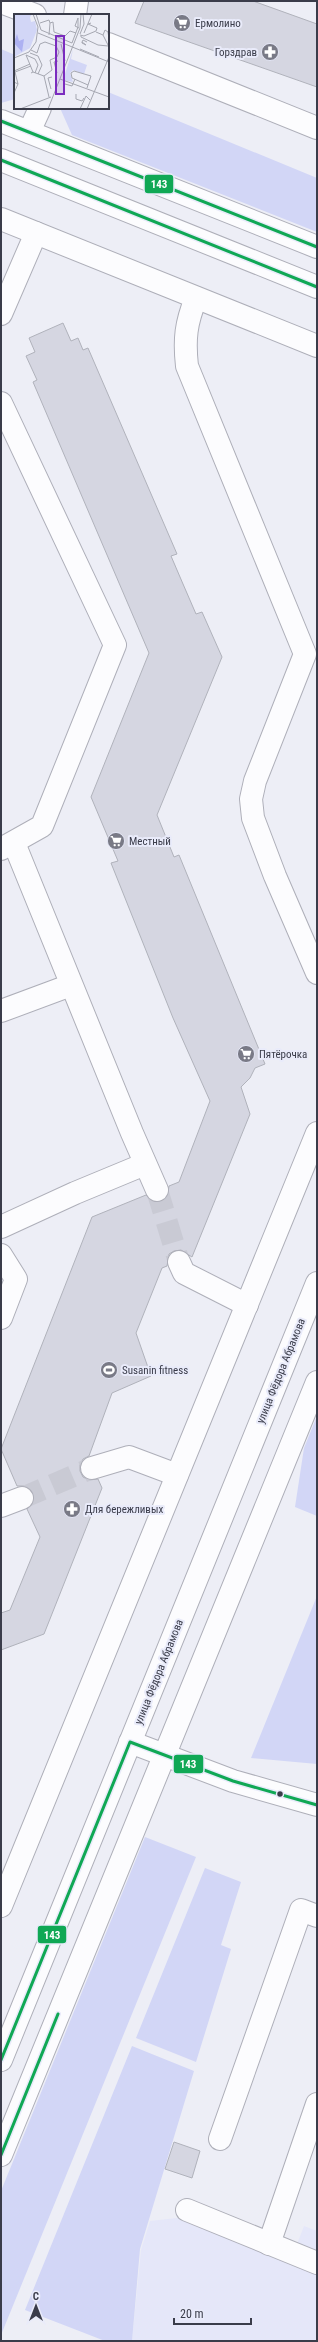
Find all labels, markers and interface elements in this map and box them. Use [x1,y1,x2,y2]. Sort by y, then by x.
supermarket icon: Ермолино [172,13,192,33]
inset map [14,14,109,109]
place label: Ермолино [195,17,241,30]
pharmacy icon: Горздрав [260,42,280,62]
place label: Горздрав [215,46,257,59]
line badge: 143 [144,174,174,194]
text: 143 [151,178,168,191]
supermarket icon: Местный [106,831,126,851]
place label: Местный [129,835,171,848]
supermarket icon: Пятёрочка [236,1044,256,1064]
place label: Пятёрочка [259,1048,307,1061]
street label: улица Фёдора Абрамова [254,1317,308,1425]
sports icon: Susanin fitness [99,1360,119,1380]
place label: Susanin fitness [122,1364,188,1377]
pharmacy icon: Для бережливых [62,1499,82,1519]
place label: Для бережливых [85,1503,163,1516]
street label: улица Фёдора Абрамова [132,1618,186,1726]
line badge: 143 [173,1754,204,1774]
text: 143 [180,1758,197,1771]
unlabelled marker [275,1789,285,1799]
line badge: 143 [37,1925,67,1944]
text: 143 [44,1929,61,1942]
north arrow [16,2286,56,2326]
text: С [33,2290,39,2303]
scale bar [174,2300,251,2326]
text: 20 m [180,2307,204,2321]

